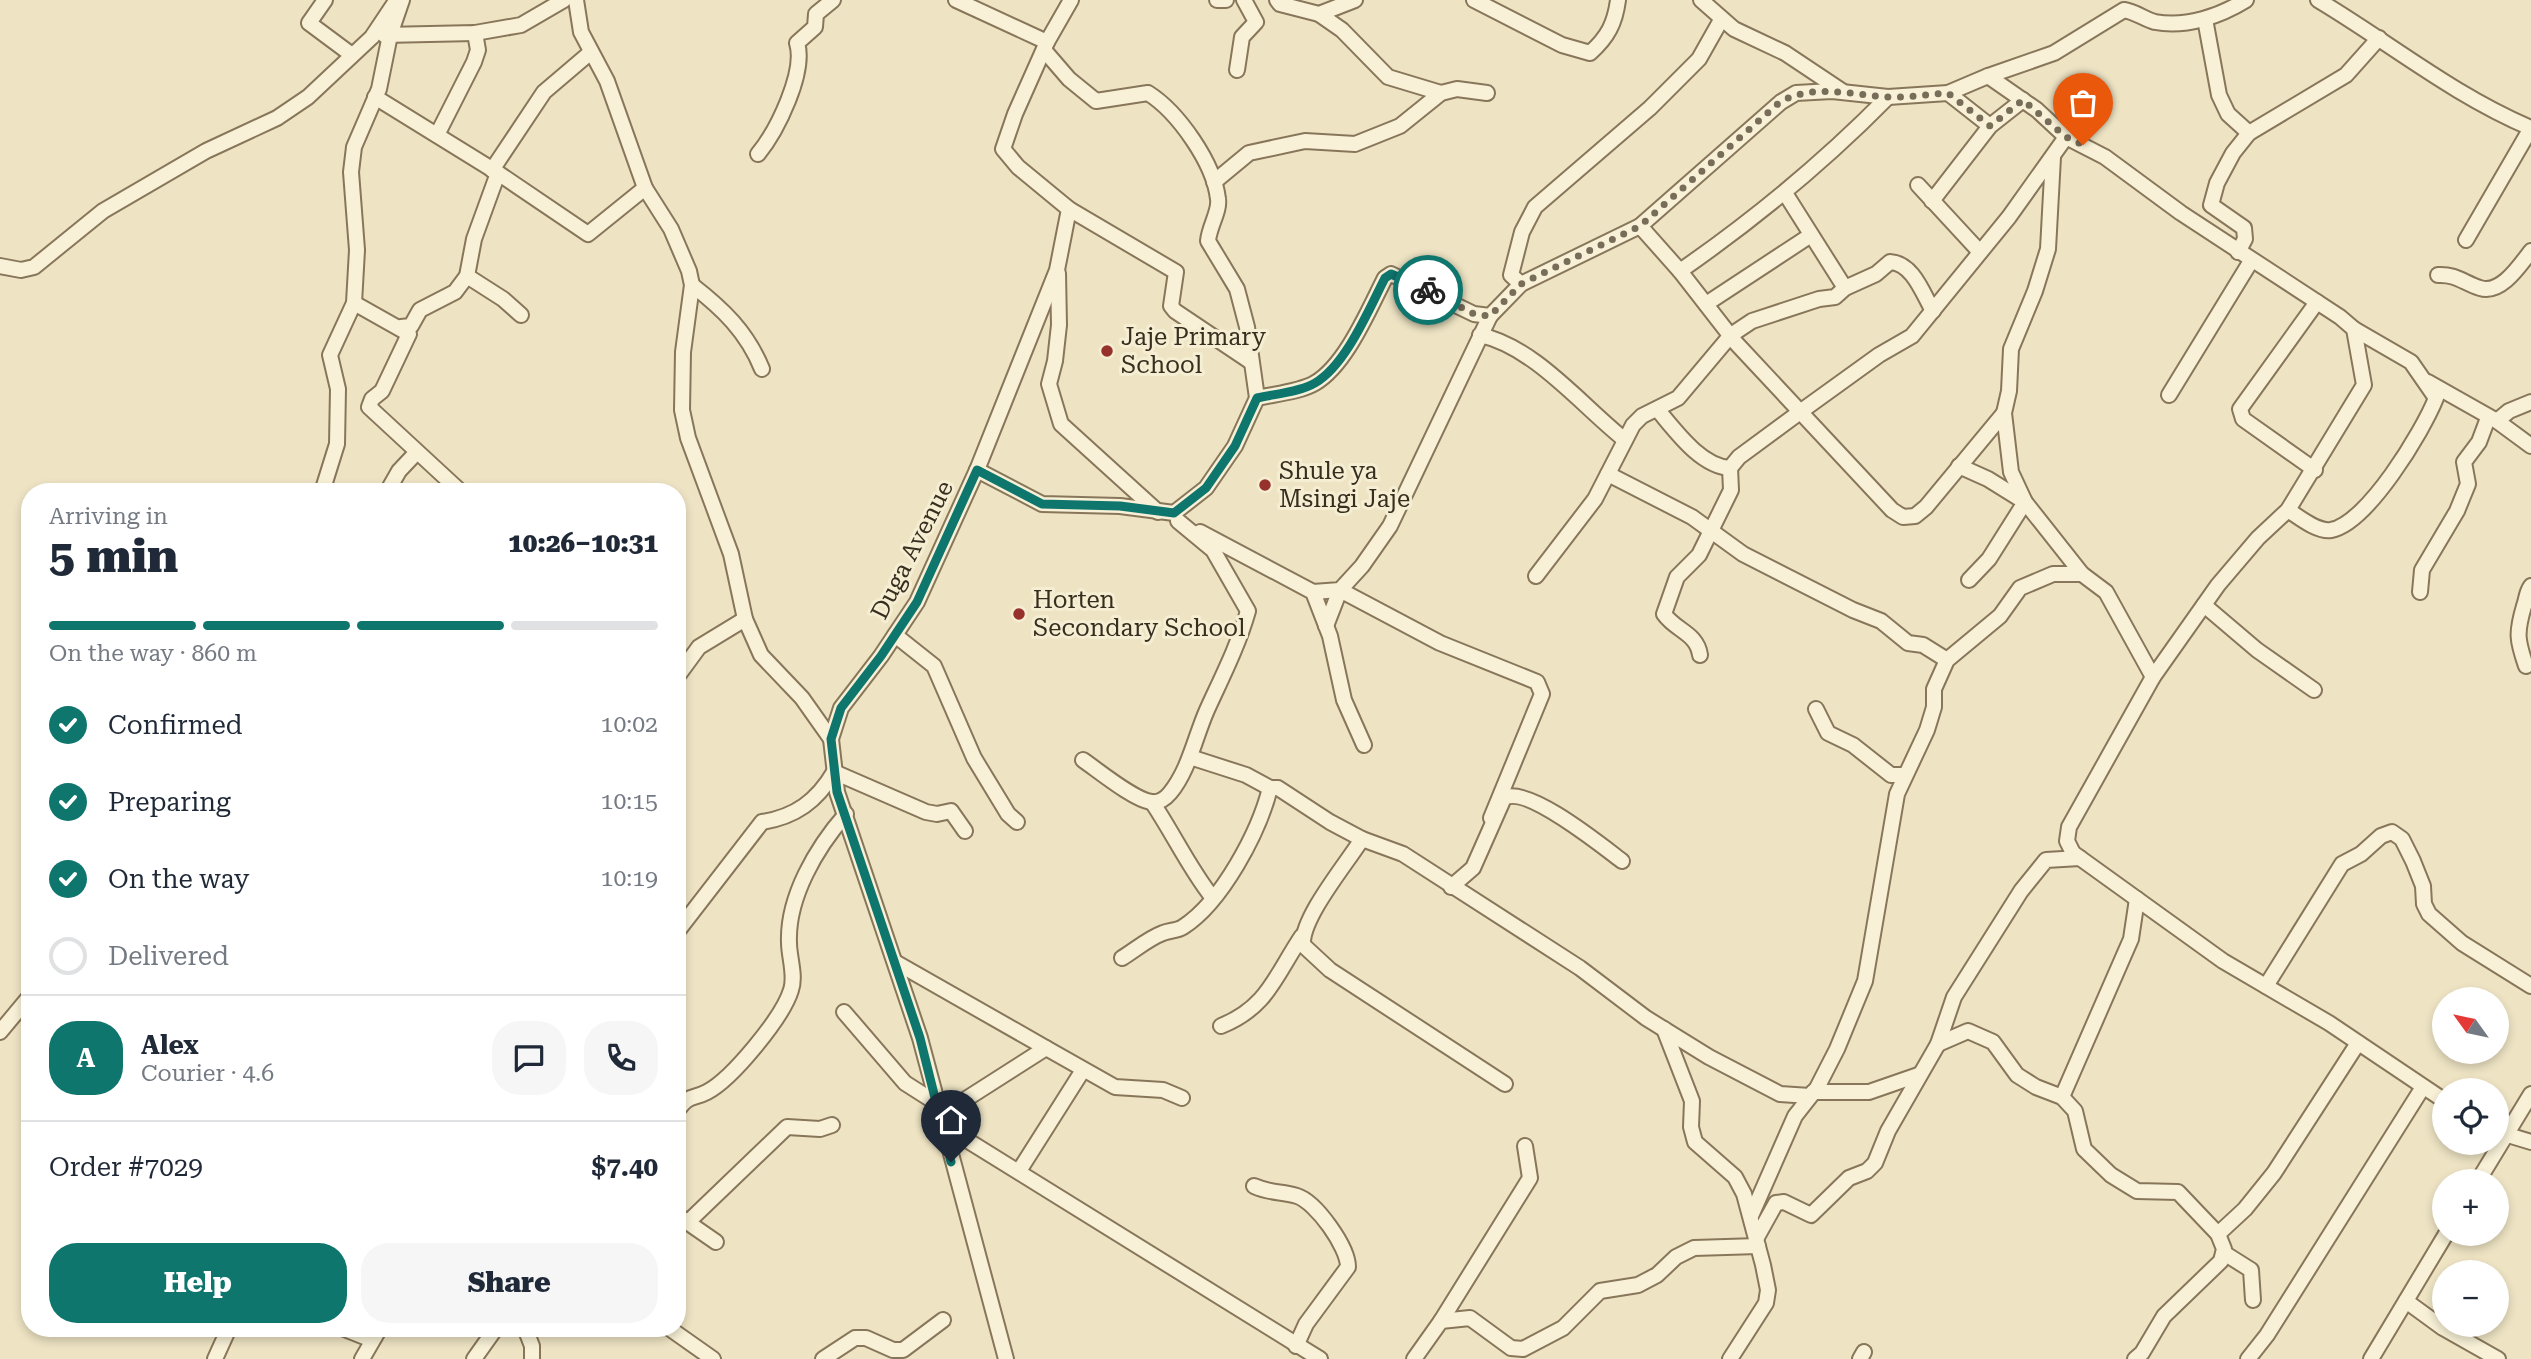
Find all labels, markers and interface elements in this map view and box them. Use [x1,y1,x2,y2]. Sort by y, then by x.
pin [2053,73,2113,145]
icon: bag [2064,84,2102,122]
courier [1393,255,1463,325]
icon: bike [1409,271,1447,309]
place label: Jaje Primary School [1121,323,1267,379]
marker: Jaje Primary School [1099,343,1115,359]
place label: Shule ya Msingi Jaje [1279,457,1410,513]
street label: Duga Avenue [865,476,959,624]
marker: Shule ya Msingi Jaje [1257,477,1273,493]
text: Arriving in [49,503,168,530]
text: 10:26–10:31 [508,528,658,558]
text: 5 min [49,529,178,583]
place label: Horten Secondary School [1033,586,1245,642]
marker: Horten Secondary School [1011,606,1027,622]
text: On the way · 860 m [49,640,257,667]
icon: check [49,706,87,744]
text: Confirmed [108,710,243,740]
text: 10:02 [601,711,658,738]
icon: check [49,783,87,821]
text: Preparing [108,787,231,817]
text: 10:15 [601,788,658,815]
icon: check [49,860,87,898]
text: On the way [108,864,249,894]
text: 10:19 [601,865,658,892]
text: Delivered [108,941,229,971]
north arrow [2432,987,2510,1064]
map controls [2432,987,2509,1337]
button: chat [492,1021,566,1095]
button: phone [584,1021,658,1095]
text: Alex [141,1030,199,1060]
text: A [77,1043,95,1073]
text: Courier · 4.6 [141,1060,274,1087]
button: locate [2432,1078,2509,1155]
pin [921,1090,981,1162]
icon: home [932,1101,970,1139]
text: Order #7029 [49,1152,203,1182]
text: $7.40 [592,1152,658,1182]
button: + [2432,1169,2509,1246]
button: Help [49,1243,347,1323]
button: Share [361,1243,658,1323]
button: − [2432,1260,2509,1337]

